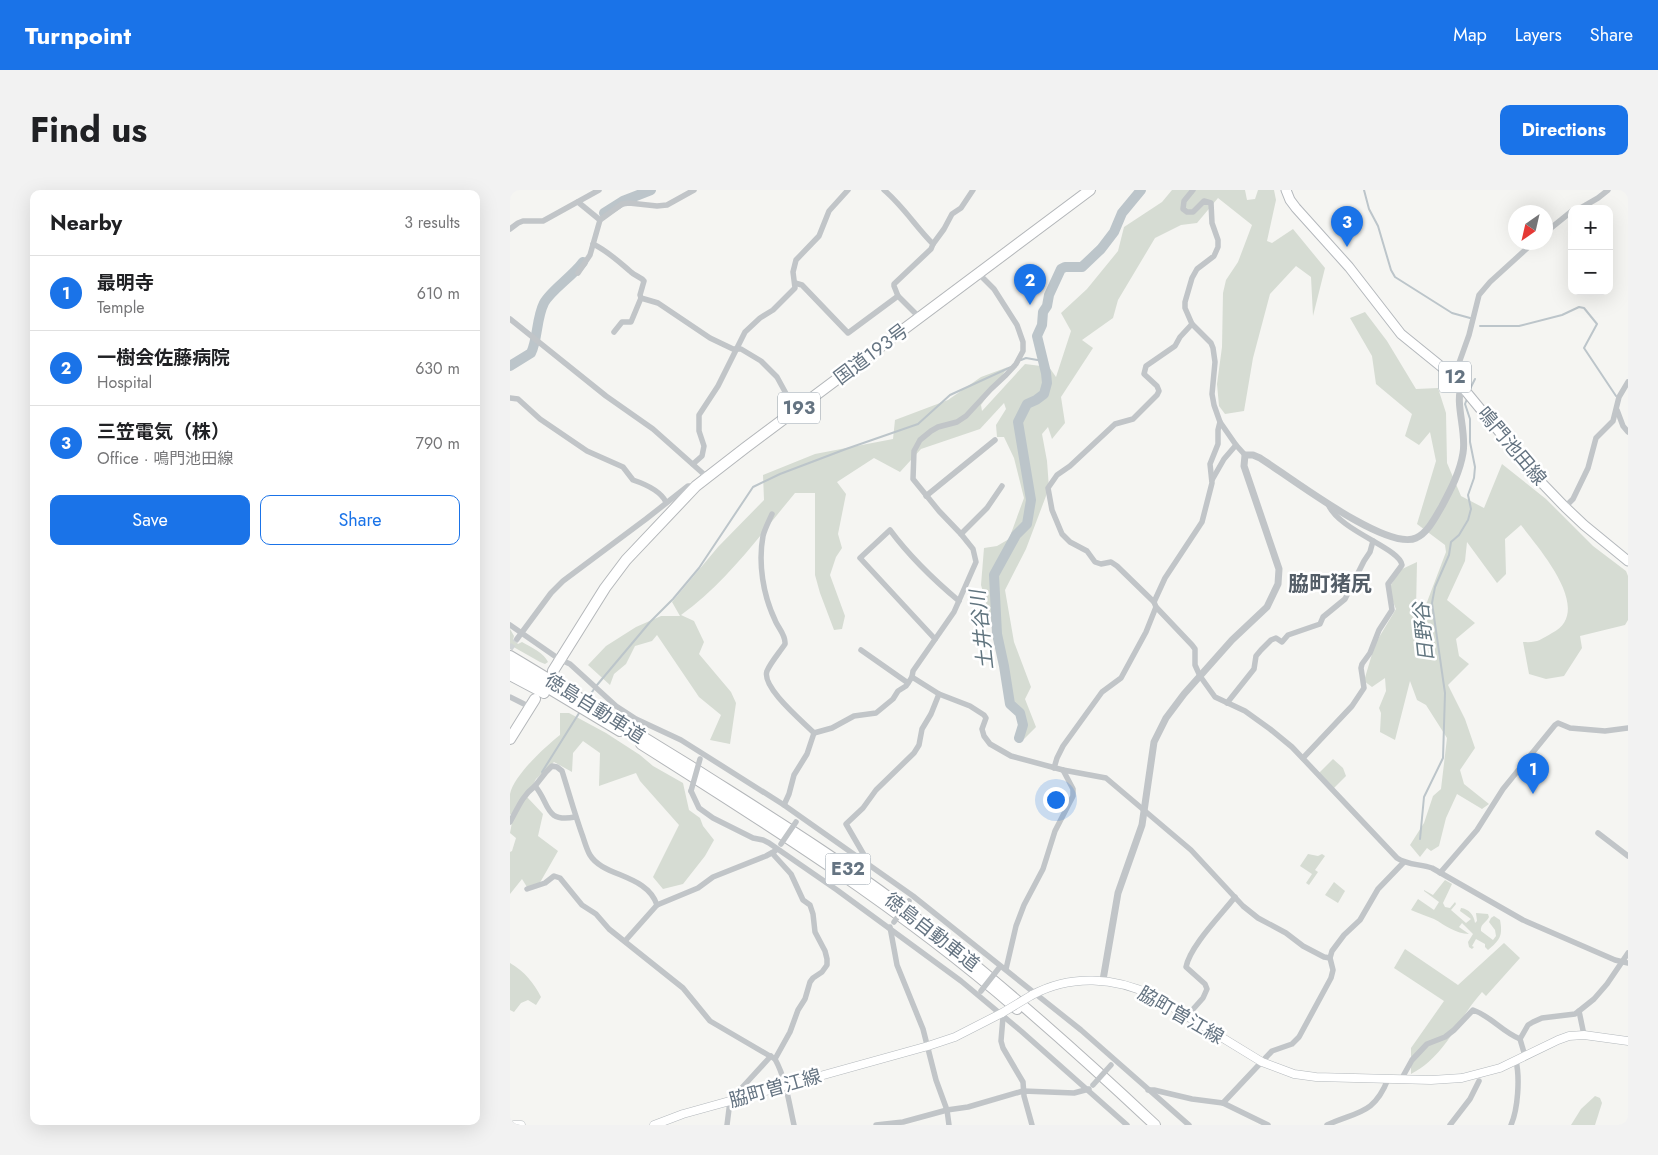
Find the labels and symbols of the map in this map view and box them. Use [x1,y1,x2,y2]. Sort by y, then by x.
north arrow [1508,205,1553,250]
pin: 3 [1331,206,1363,247]
pin: 2 [1014,264,1046,305]
street label: 国道193号 [828,317,914,391]
road number: 12 [1439,362,1471,392]
road number: 193 [778,392,820,424]
street label: 鳴門池田線 [1471,401,1553,491]
district label: 脇町猪尻 [1288,569,1372,599]
water label: 土井谷川 [963,587,1001,671]
water label: 日野谷 [1406,599,1442,663]
street label: 徳島自動車道 [540,666,650,750]
pin: 1 [1517,753,1549,794]
your location [1043,787,1069,813]
road number: E32 [826,854,870,884]
street label: 徳島自動車道 [879,886,985,978]
street label: 脇町曽江線 [1133,980,1229,1050]
street label: 脇町曽江線 [726,1062,824,1114]

